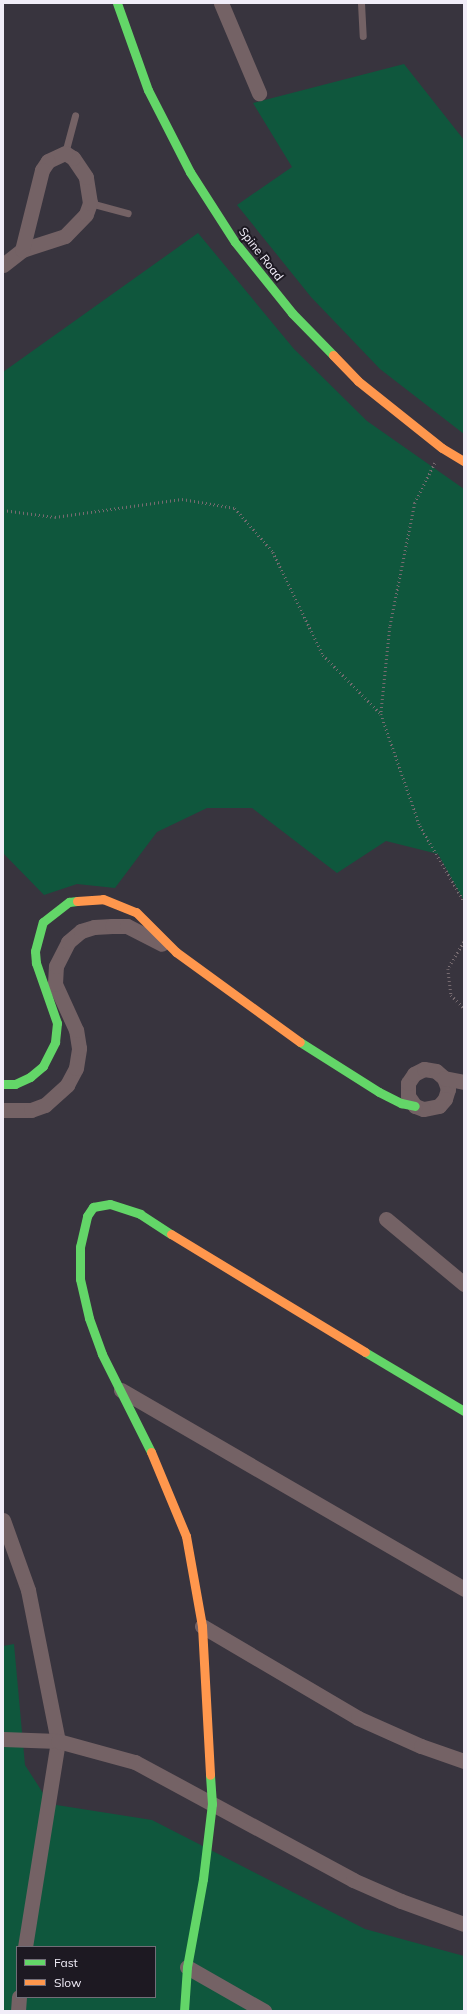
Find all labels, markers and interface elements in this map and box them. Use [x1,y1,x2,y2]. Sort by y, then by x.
street label: Spine Road [236,224,286,284]
legend [16,1946,156,1998]
text: Fast [54,1955,78,1970]
text: Slow [54,1975,82,1990]

